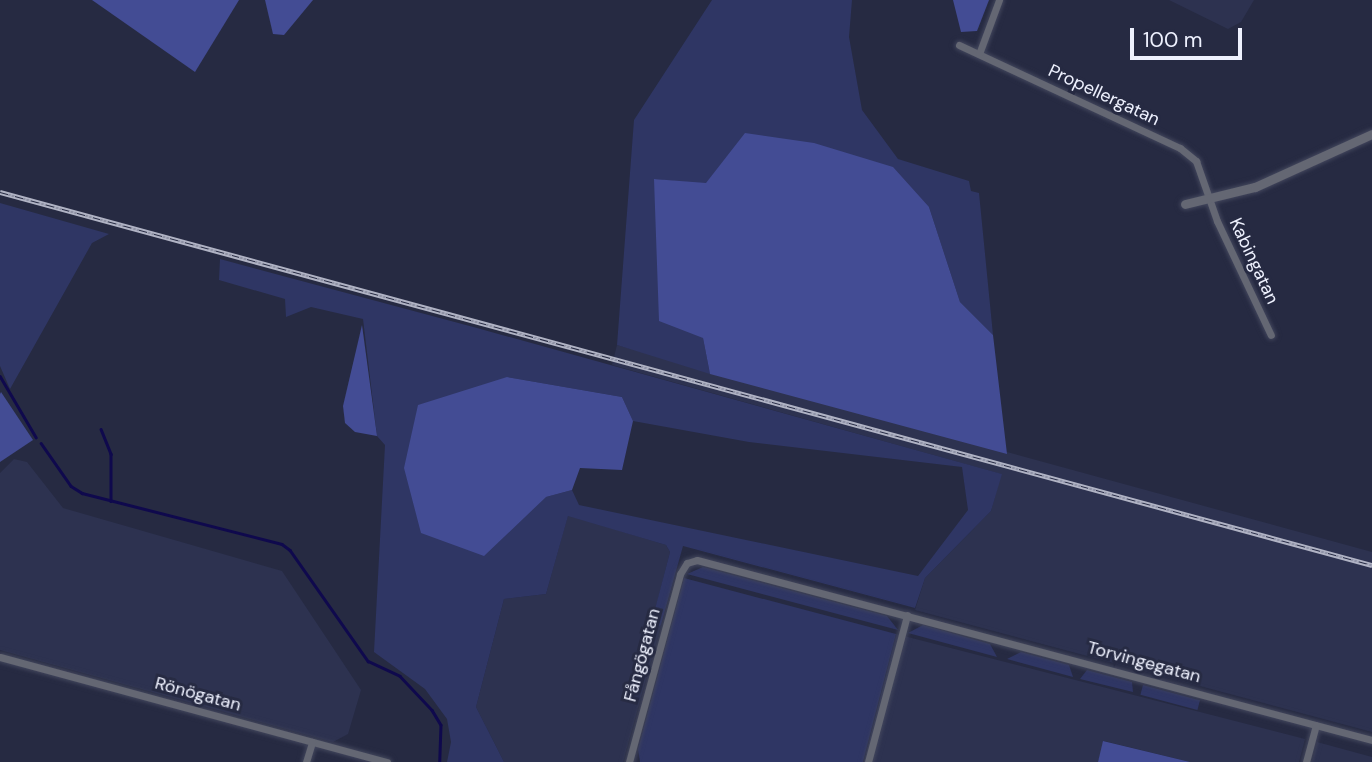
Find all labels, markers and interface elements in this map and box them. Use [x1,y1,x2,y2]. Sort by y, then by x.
scale bar [1134,14,1246,58]
text: 100 m [1143,26,1203,54]
street label: Propellergatan [1045,60,1163,130]
street label: Kabingatan [1225,214,1283,308]
street label: Fångögatan [619,606,665,704]
street label: Torvingegatan [1085,636,1203,688]
street label: Rönögatan [153,672,243,716]

